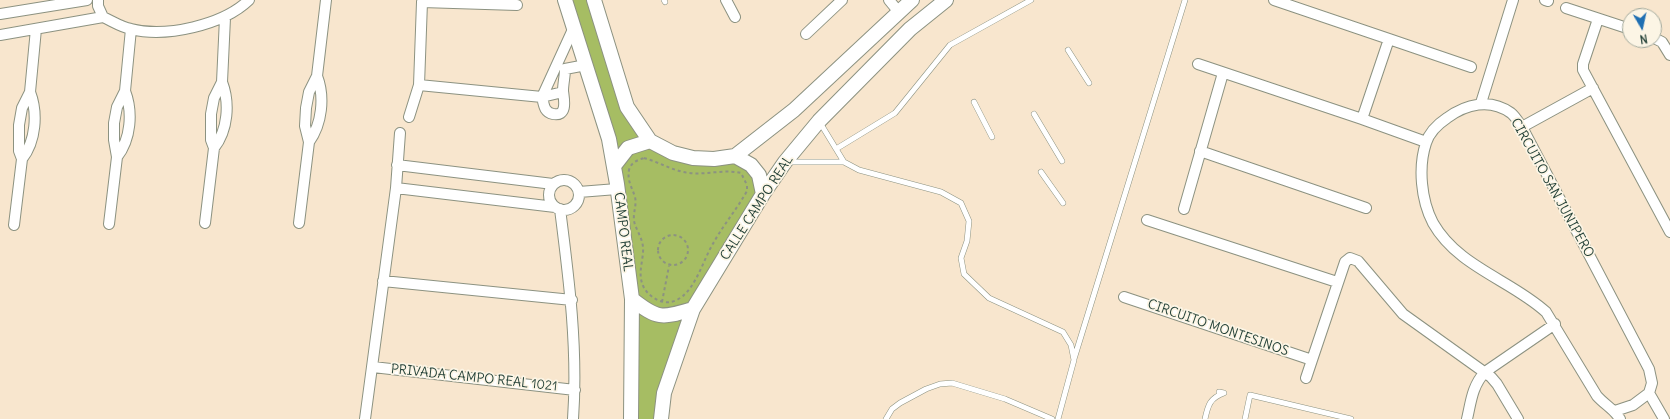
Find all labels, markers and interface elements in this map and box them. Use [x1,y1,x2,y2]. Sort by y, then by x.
north arrow [1622,8,1662,48]
text: N [1639,31,1649,46]
street label: CIRCUITO SAN JUNIPERO [1507,116,1597,260]
street label: CALLE CAMPO REAL [717,153,797,263]
street label: CAMPO REAL [610,191,636,273]
street label: CIRCUITO MONTESINOS [1145,296,1291,360]
street label: PRIVADA CAMPO REAL 1021 [390,361,558,395]

